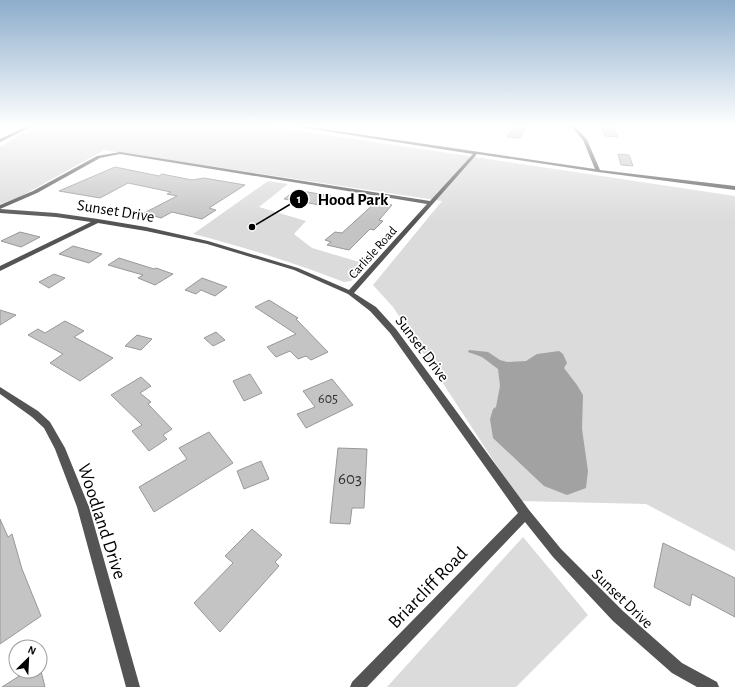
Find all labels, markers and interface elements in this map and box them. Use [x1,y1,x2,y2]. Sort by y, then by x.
callout: Hood Park [289,184,396,213]
text: Hood Park [317,191,389,208]
text: 1 [297,193,301,205]
street label: Sunset Drive [76,197,156,225]
street label: Carlisle Road [346,224,400,282]
street label: Sunset Drive [392,313,452,385]
house number: 605 [318,392,338,406]
street label: Woodland Drive [74,461,129,582]
house number: 603 [338,470,362,487]
street label: Briarcliff Road [385,544,471,632]
street label: Sunset Drive [589,566,656,632]
north arrow [8,639,48,679]
text: N [26,644,38,657]

